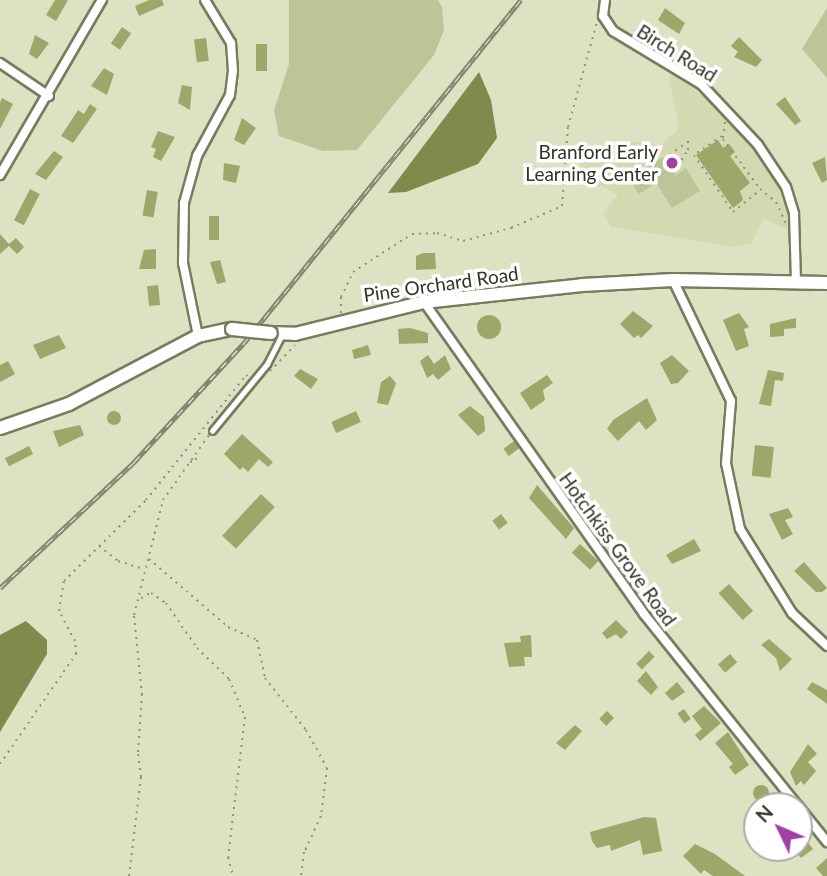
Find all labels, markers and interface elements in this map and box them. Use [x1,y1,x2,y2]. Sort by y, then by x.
street label: Birch Road [633,20,721,86]
place label: Branford Early Learning Center [525,141,658,185]
marker: Branford Early Learning Center [664,155,680,171]
street label: Pine Orchard Road [362,262,520,306]
street label: Hotchkiss Grove Road [555,468,681,630]
north arrow [743,792,813,862]
text: N [751,800,777,827]

